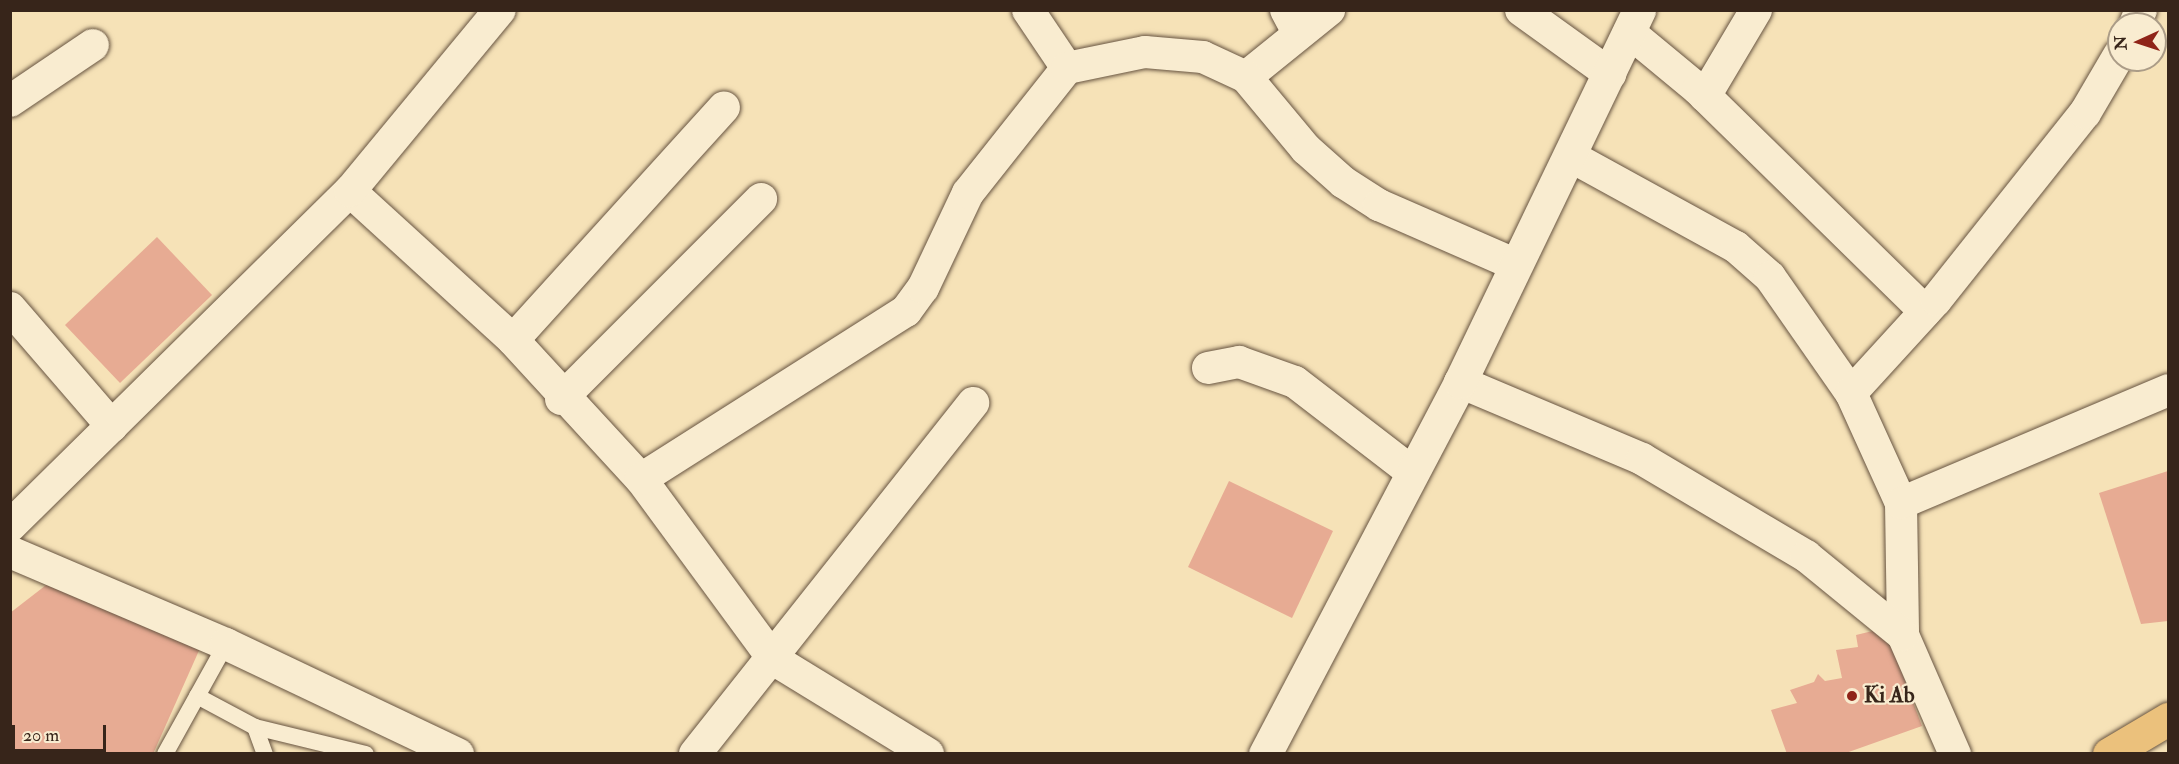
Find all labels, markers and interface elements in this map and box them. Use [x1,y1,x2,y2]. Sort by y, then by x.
north arrow [2107,12,2167,72]
text: N [2111,35,2131,51]
place label: Ki Ab [1864,683,1915,709]
marker: Ki Ab [1845,689,1859,703]
scale bar [15,713,110,751]
text: 20 m [23,724,59,747]

